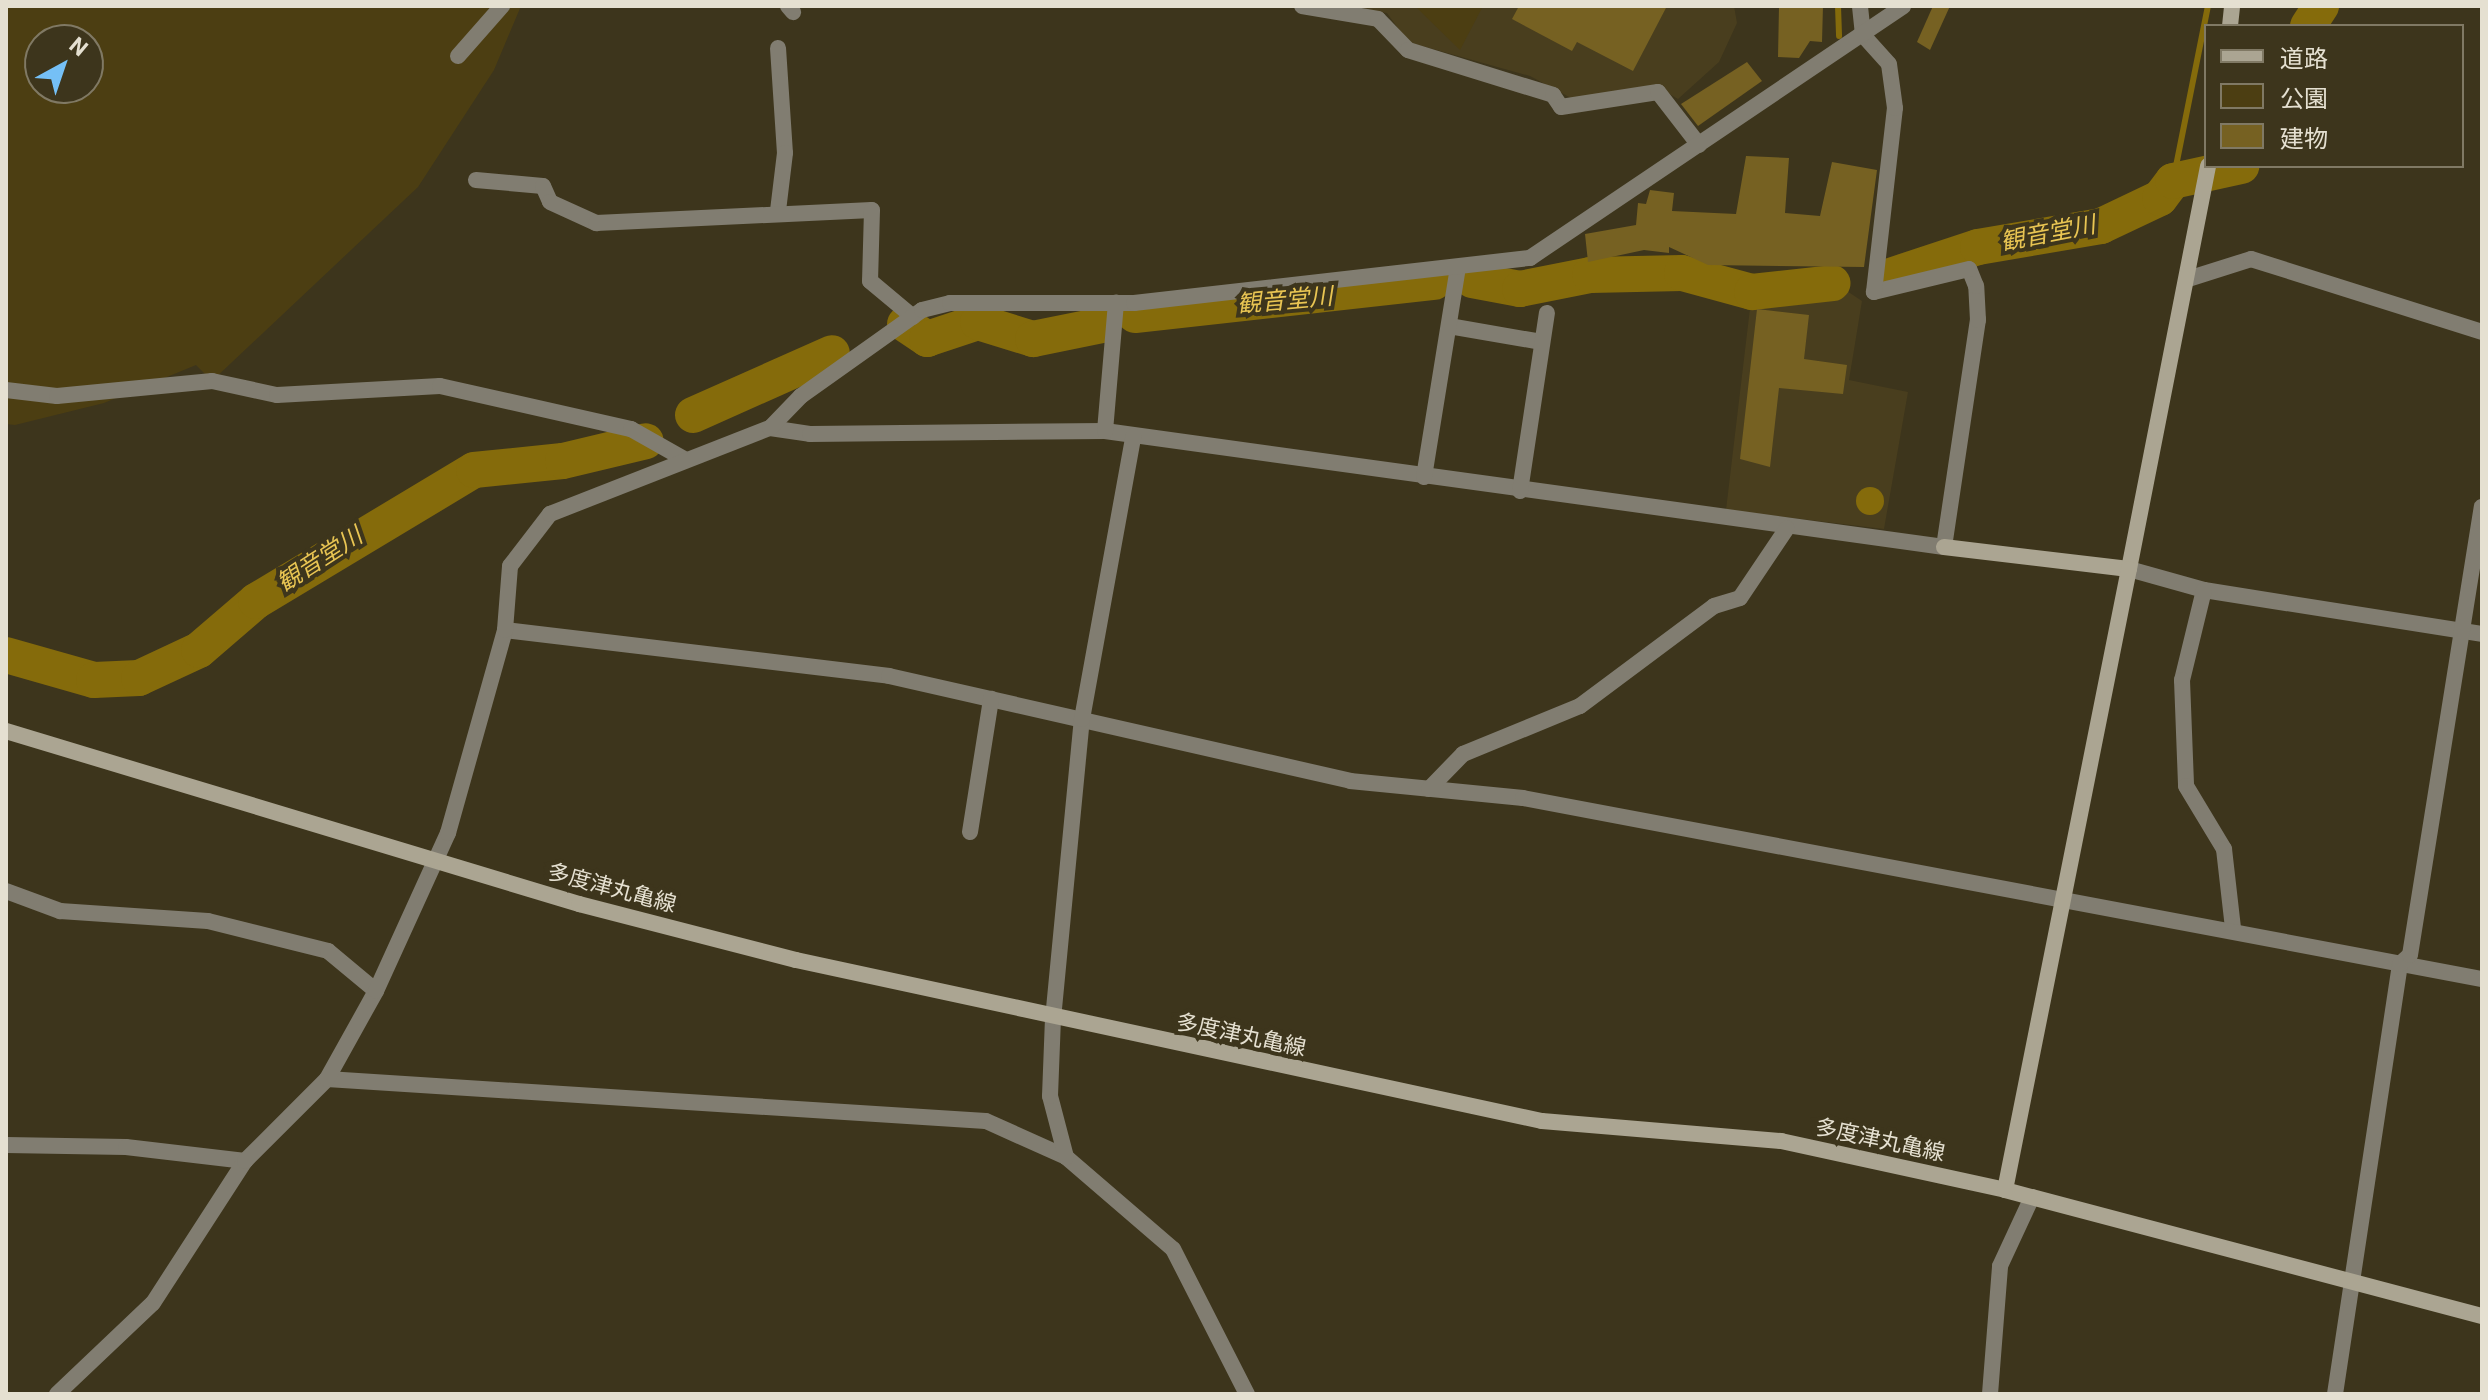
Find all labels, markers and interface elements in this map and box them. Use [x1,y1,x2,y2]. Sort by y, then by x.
north arrow [24,24,104,104]
legend [2204,24,2464,168]
text: N [64,32,92,61]
text: 道路 [2280,45,2328,73]
text: 公園 [2280,85,2328,113]
text: 建物 [2280,125,2328,153]
water label: 観音堂川 [1998,211,2098,257]
water label: 観音堂川 [1236,282,1334,320]
water label: 観音堂川 [272,522,368,598]
street label: 多度津丸亀線 [545,858,679,918]
street label: 多度津丸亀線 [1174,1008,1308,1062]
street label: 多度津丸亀線 [1813,1113,1947,1167]

